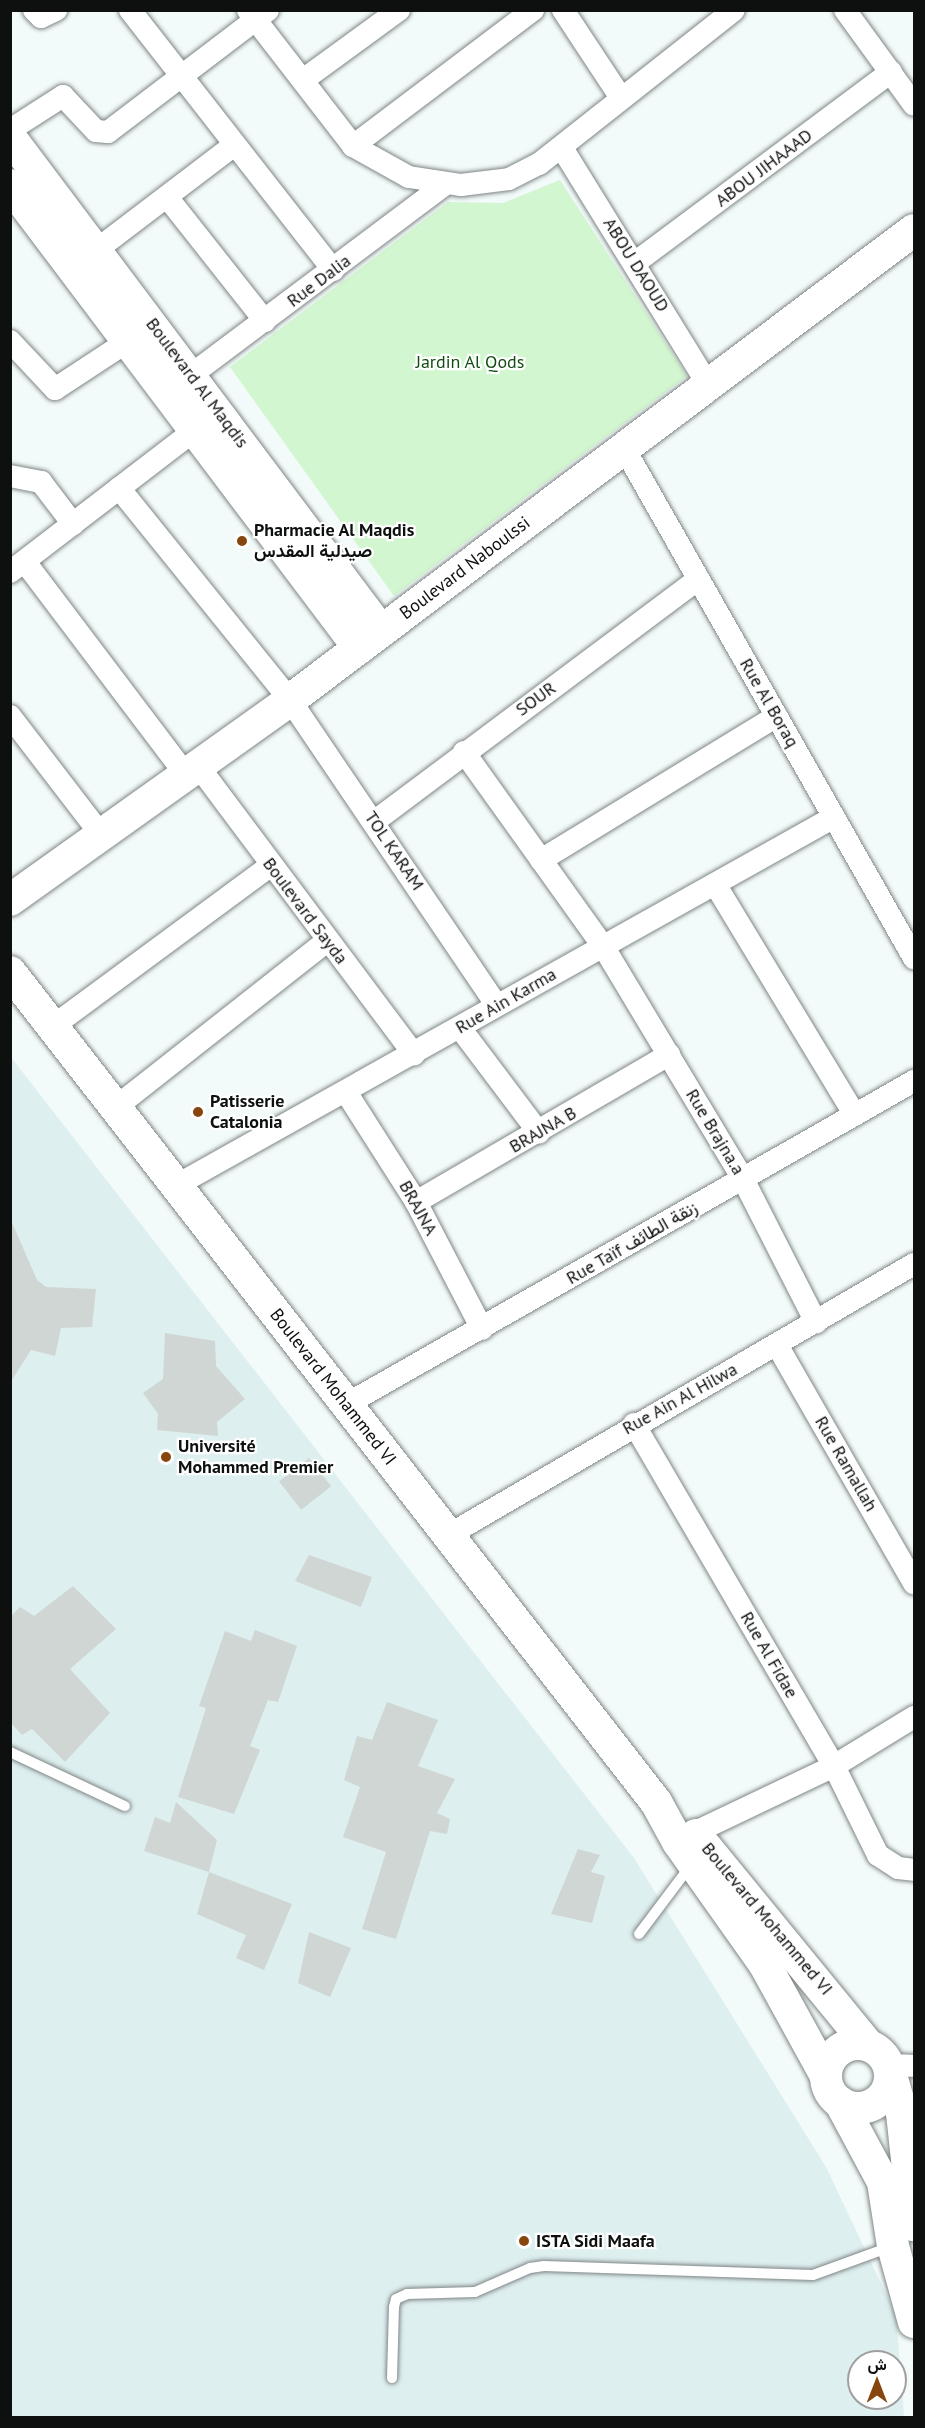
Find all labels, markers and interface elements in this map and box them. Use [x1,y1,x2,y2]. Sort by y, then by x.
street label: ABOU JIHAAAD [711,125,817,211]
street label: ABOU DAOUD [598,214,674,316]
street label: Rue Dalia [283,250,355,312]
street label: Boulevard Al Maqdis [141,314,253,452]
park label: Jardin Al Qods [415,351,525,373]
street label: Boulevard Naboulssi [396,512,534,624]
place label: Pharmacie Al Maqdis صيدلية المقدس [254,520,415,562]
marker: Pharmacie Al Maqdis صيدلية المقدس [235,534,249,548]
street label: Rue Al Boraq [735,654,803,752]
street label: SOUR [512,677,560,721]
street label: TOL KARAM [359,807,429,895]
street label: Boulevard Sayda [258,854,352,968]
street label: Rue Ain Karma [452,963,560,1039]
street label: Rue Brajna.a [681,1085,749,1179]
place label: Patisserie Catalonia [210,1091,284,1134]
street label: BRAJNA B [505,1102,581,1158]
marker: Patisserie Catalonia [191,1105,205,1119]
street label: BRAJNA [394,1177,442,1239]
street label: Rue Taïf زنقة الطائف [562,1197,702,1289]
street label: Boulevard Mohammed VI [265,1304,401,1470]
street label: Rue Ain Al Hilwa [618,1358,742,1440]
street label: Rue Ramallah [810,1412,882,1516]
place label: Université Mohammed Premier [178,1436,333,1478]
marker: Université Mohammed Premier [159,1450,173,1464]
street label: Rue Al Fidae [735,1608,803,1702]
street label: Boulevard Mohammed VI [697,1838,837,2000]
place label: ISTA Sidi Maafa [536,2230,655,2252]
marker: ISTA Sidi Maafa [517,2234,531,2248]
north arrow [847,2350,907,2410]
text: ش [867,2354,887,2374]

